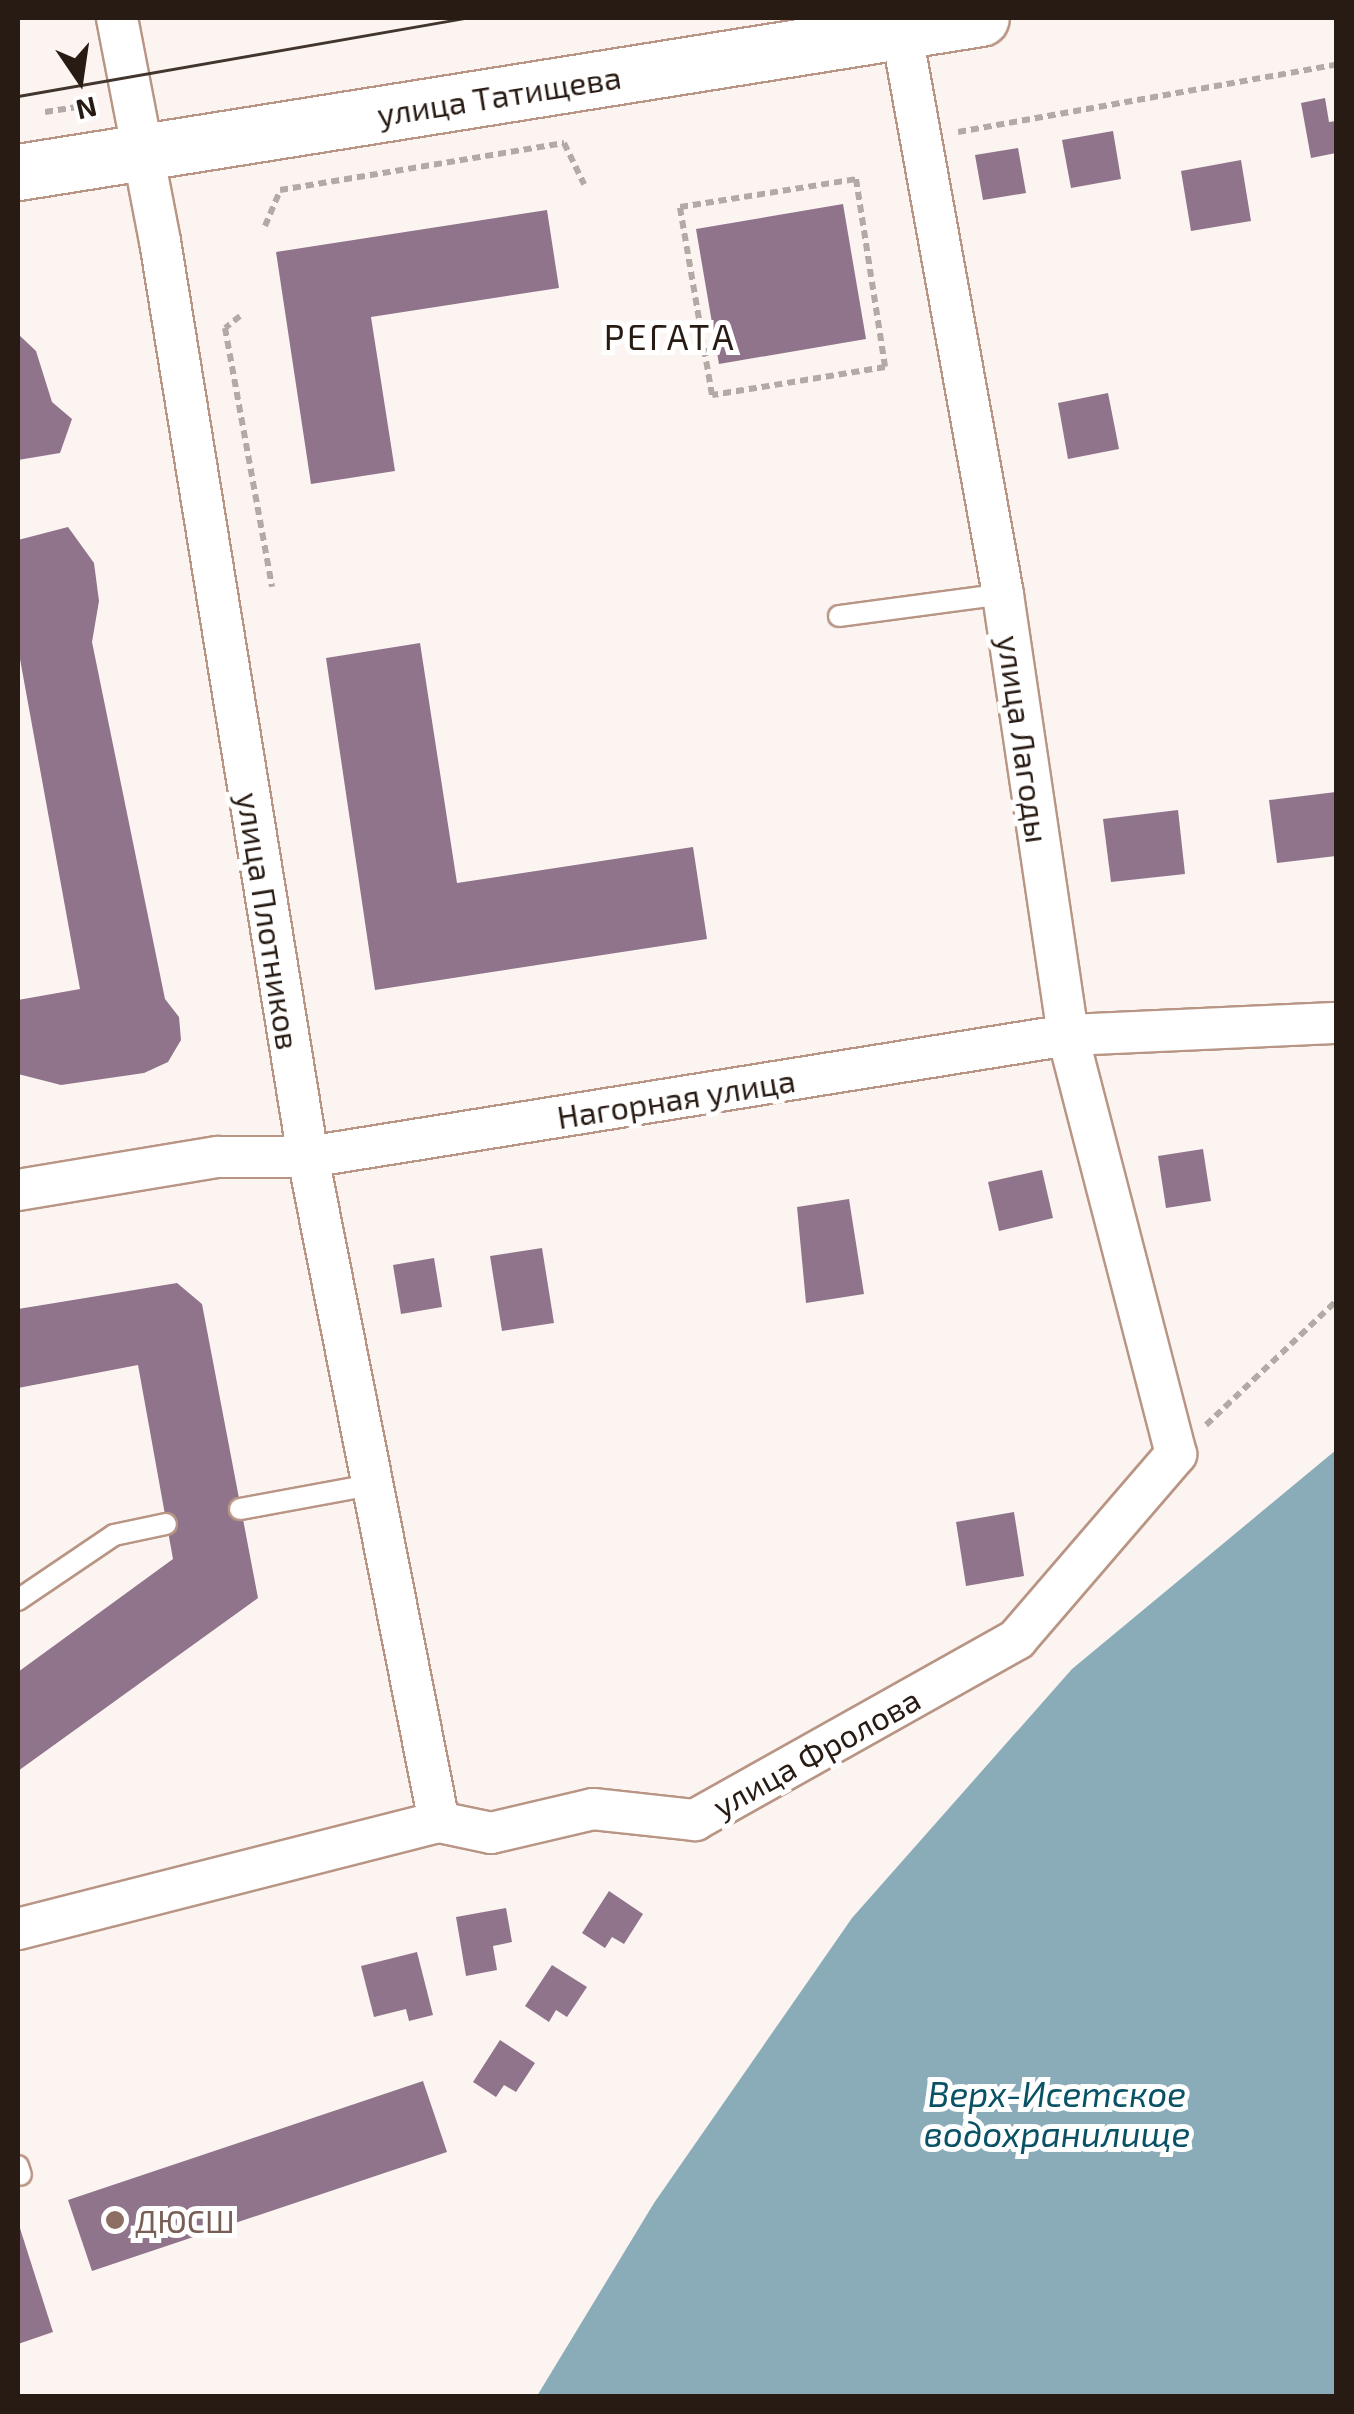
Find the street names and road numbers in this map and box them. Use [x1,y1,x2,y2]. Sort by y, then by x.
street label: улица Татищева [374,57,624,133]
street label: улица Лагоды [990,633,1058,845]
street label: улица Плотников [230,790,308,1052]
street label: Нагорная улица [554,1060,798,1136]
street label: улица Фролова [706,1679,926,1825]

